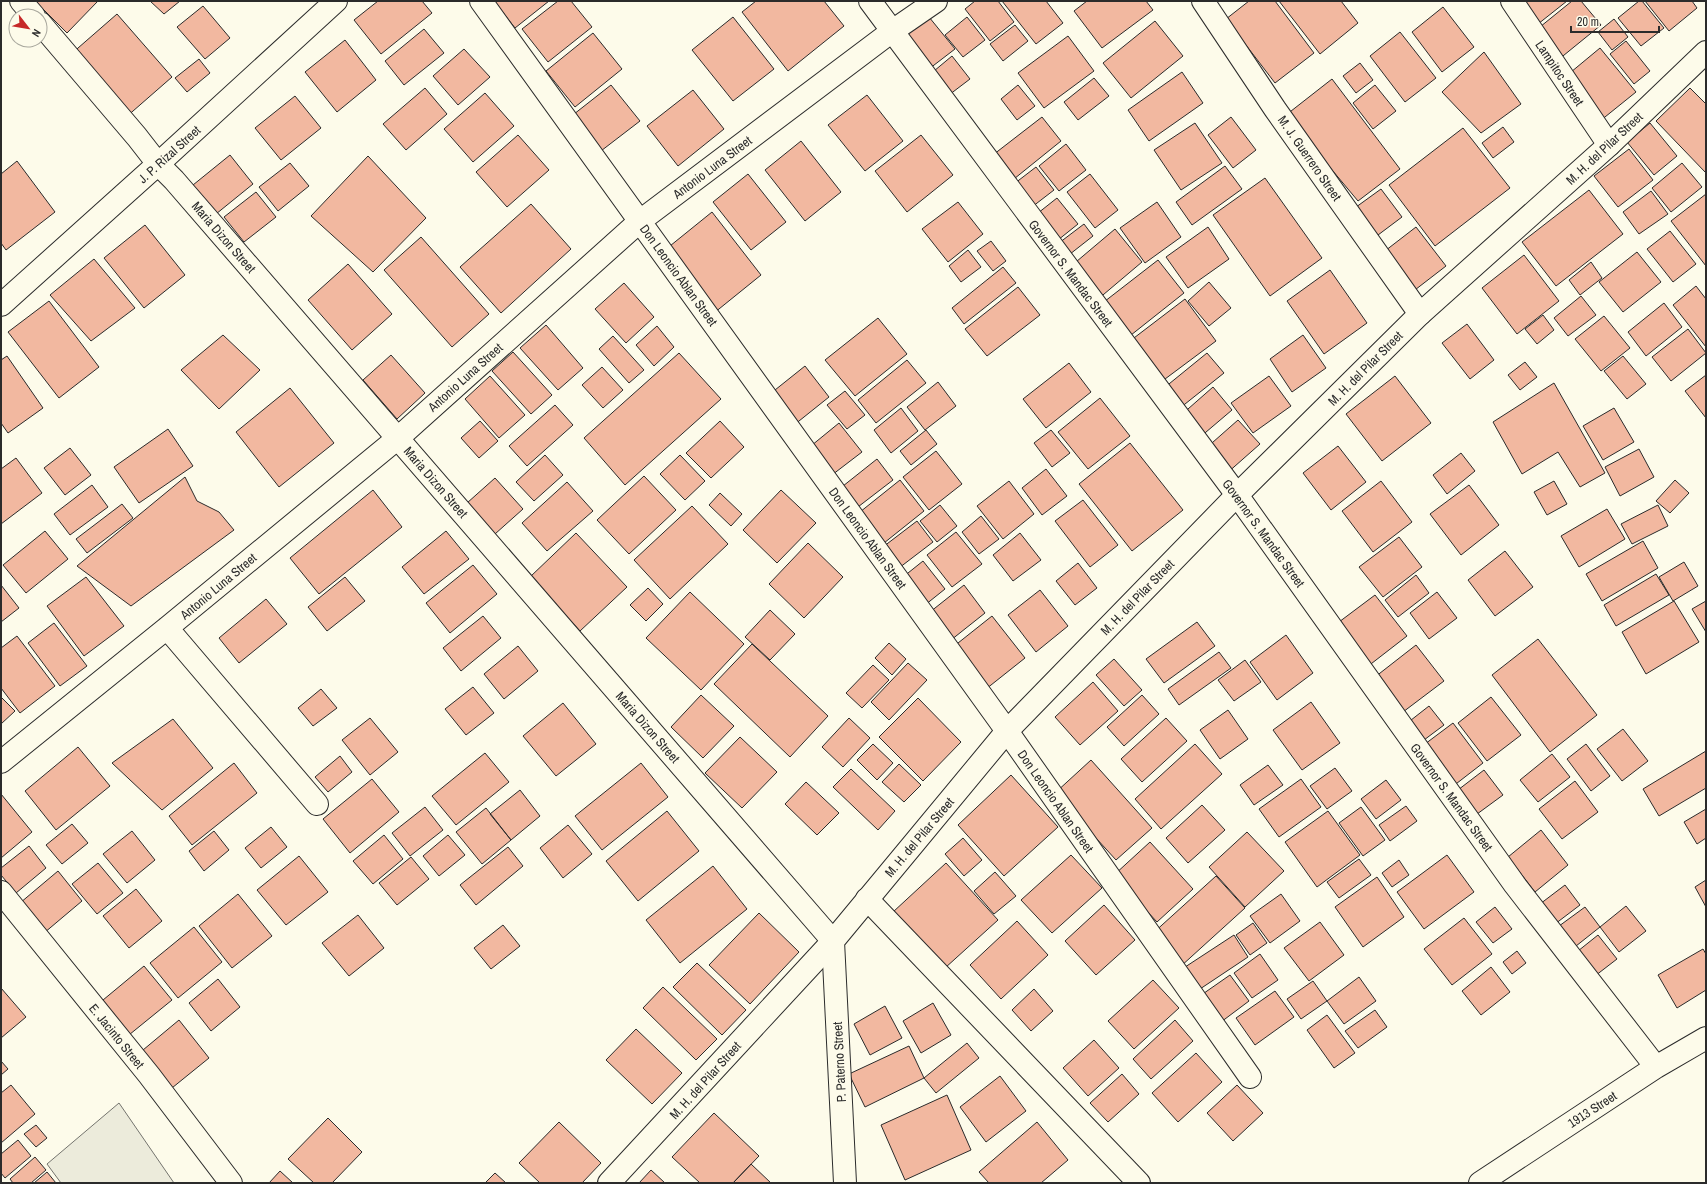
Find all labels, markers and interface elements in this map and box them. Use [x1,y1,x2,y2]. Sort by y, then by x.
north arrow [8,8,48,48]
scale bar [1571,8,1659,34]
text: 20 m [1577,14,1599,30]
text: N [29,27,44,40]
street label: Lampitoc Street [1531,37,1588,109]
street label: M. H. del Pilar Street [1562,108,1646,188]
street label: M. J. Guerrero Street [1274,112,1345,204]
street label: J. P. Rizal Street [134,122,204,187]
street label: Antonio Luna Street [669,132,755,203]
street label: Maria Dizon Street [188,198,259,277]
street label: Governor S. Mandac Street [1025,216,1116,330]
street label: Don Leoncio Ablan Street [636,221,721,329]
street label: M. H. del Pilar Street [1324,327,1406,409]
street label: Antonio Luna Street [424,339,506,416]
street label: Maria Dizon Street [400,443,471,522]
street label: Governor S. Mandac Street [1219,476,1309,591]
street label: Don Leoncio Ablan Street [825,484,910,592]
street label: Antonio Luna Street [176,549,260,624]
street label: M. H. del Pilar Street [1097,556,1178,639]
street label: Maria Dizon Street [612,688,683,767]
street label: Governor S. Mandac Street [1407,740,1497,855]
street label: Don Leoncio Ablan Street [1014,747,1097,856]
street label: M. H. del Pilar Street [881,794,958,881]
street label: E. Jacinto Street [85,1000,148,1072]
street label: P. Paterno Street [829,1021,850,1103]
street label: M. H. del Pilar Street [666,1038,745,1123]
street label: 1913 Street [1565,1087,1620,1132]

